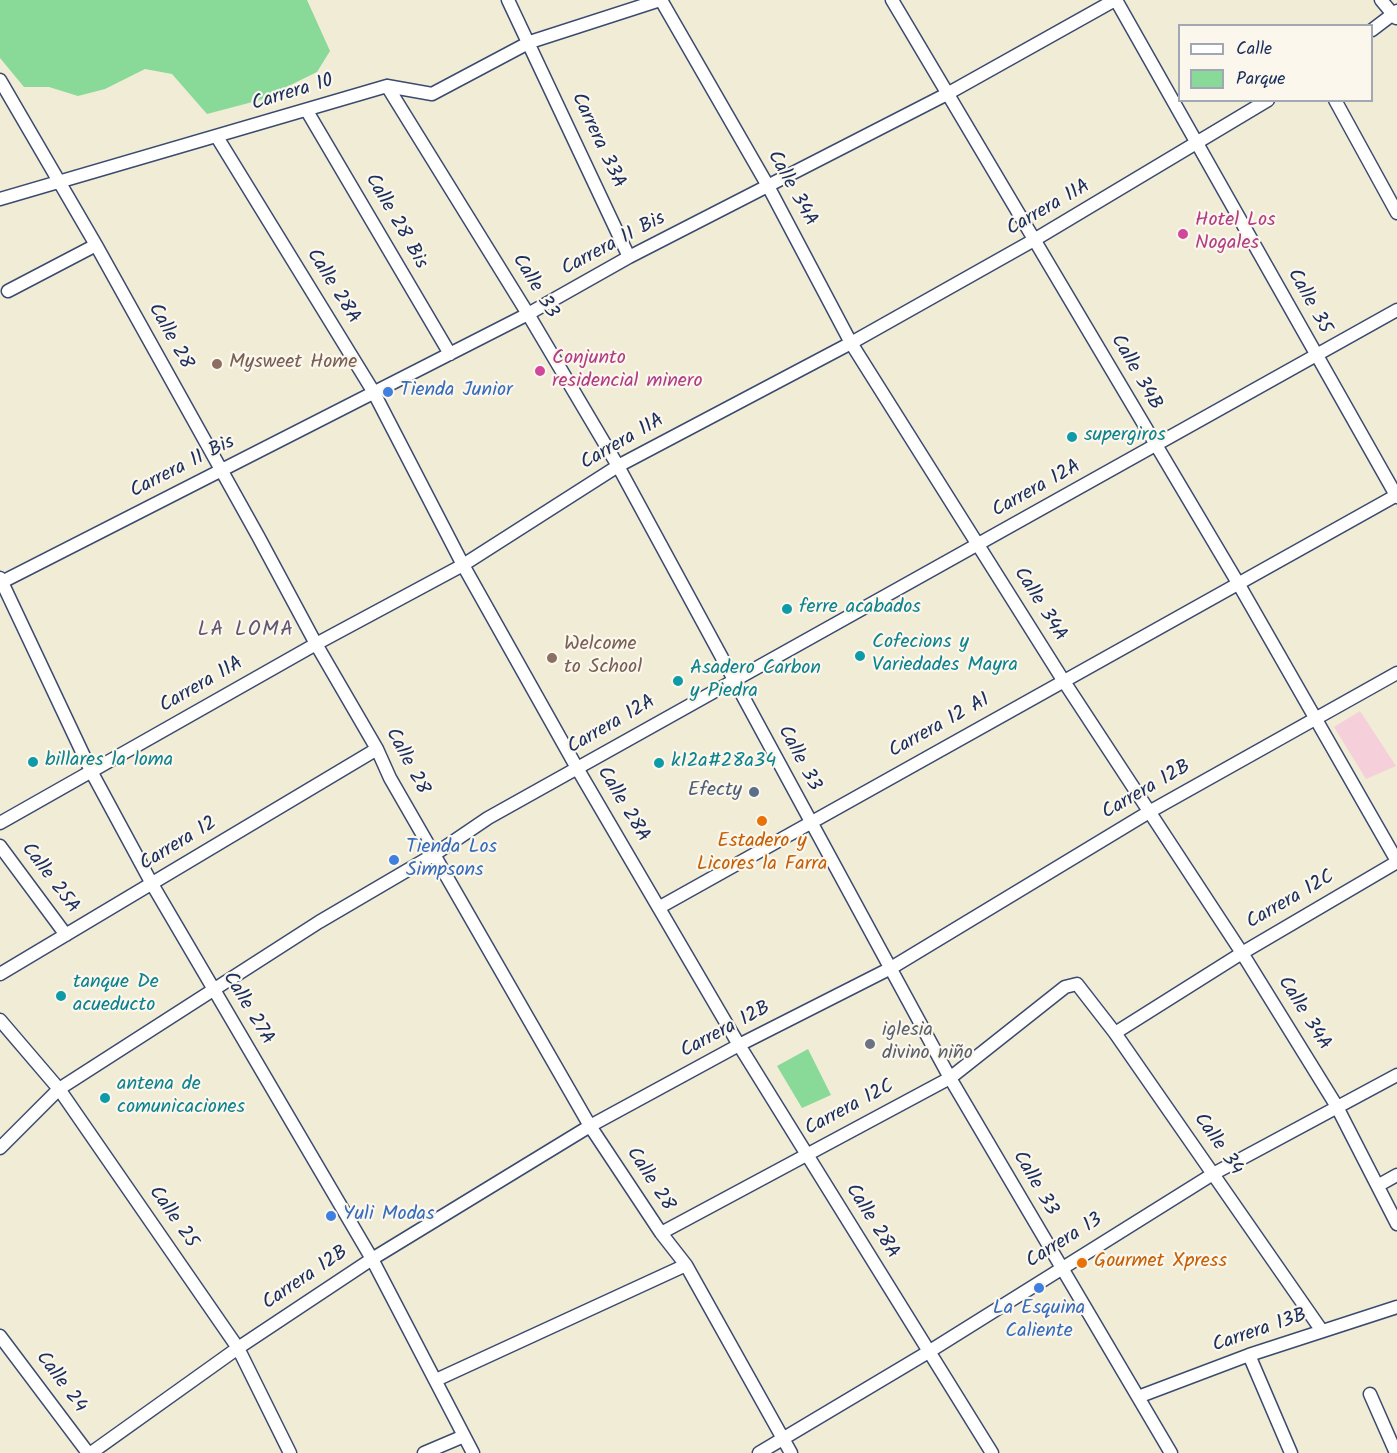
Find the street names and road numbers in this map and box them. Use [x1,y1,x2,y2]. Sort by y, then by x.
street label: Carrera 10 [249,70,337,118]
street label: Carrera 33A [564,89,630,193]
street label: Calle 34A [760,147,822,231]
street label: Calle 28 Bis [358,170,432,274]
street label: Carrera 11A [1003,176,1095,242]
street label: Carrera 11 Bis [558,208,670,282]
street label: Calle 28A [300,245,364,329]
street label: Calle 33 [505,250,563,324]
street label: Calle 35 [1280,265,1336,339]
street label: Calle 28 [141,300,197,374]
street label: Calle 34B [1104,331,1166,415]
street label: Carrera 11A [577,410,669,476]
street label: Carrera 11 Bis [127,431,239,505]
street label: Carrera 12A [988,456,1086,524]
street label: Calle 34A [1007,564,1071,646]
street label: Carrera 11A [156,653,248,719]
street label: Carrera 12 A1 [885,689,995,765]
street label: Carrera 12A [564,691,660,761]
street label: Calle 33 [771,722,825,796]
street label: Calle 28 [379,725,433,799]
street label: Carrera 12B [1098,756,1196,826]
street label: Calle 28A [590,763,654,847]
street label: Carrera 12 [136,813,222,877]
street label: Calle 25A [15,839,83,919]
street label: Carrera 12C [1243,866,1339,936]
street label: Calle 27A [216,968,278,1050]
street label: Calle 34A [1271,973,1335,1055]
street label: Carrera 12B [677,997,775,1065]
street label: Carrera 12C [801,1076,899,1142]
street label: Calle 34 [1187,1109,1247,1181]
street label: Calle 28 [619,1143,679,1217]
street label: Calle 33 [1006,1147,1062,1221]
street label: Calle 28A [839,1180,903,1264]
street label: Calle 25 [142,1182,202,1254]
street label: Carrera 13 [1022,1209,1108,1275]
street label: Carrera 12B [259,1242,353,1316]
street label: Carrera 13B [1210,1305,1310,1359]
street label: Calle 24 [29,1347,91,1419]

